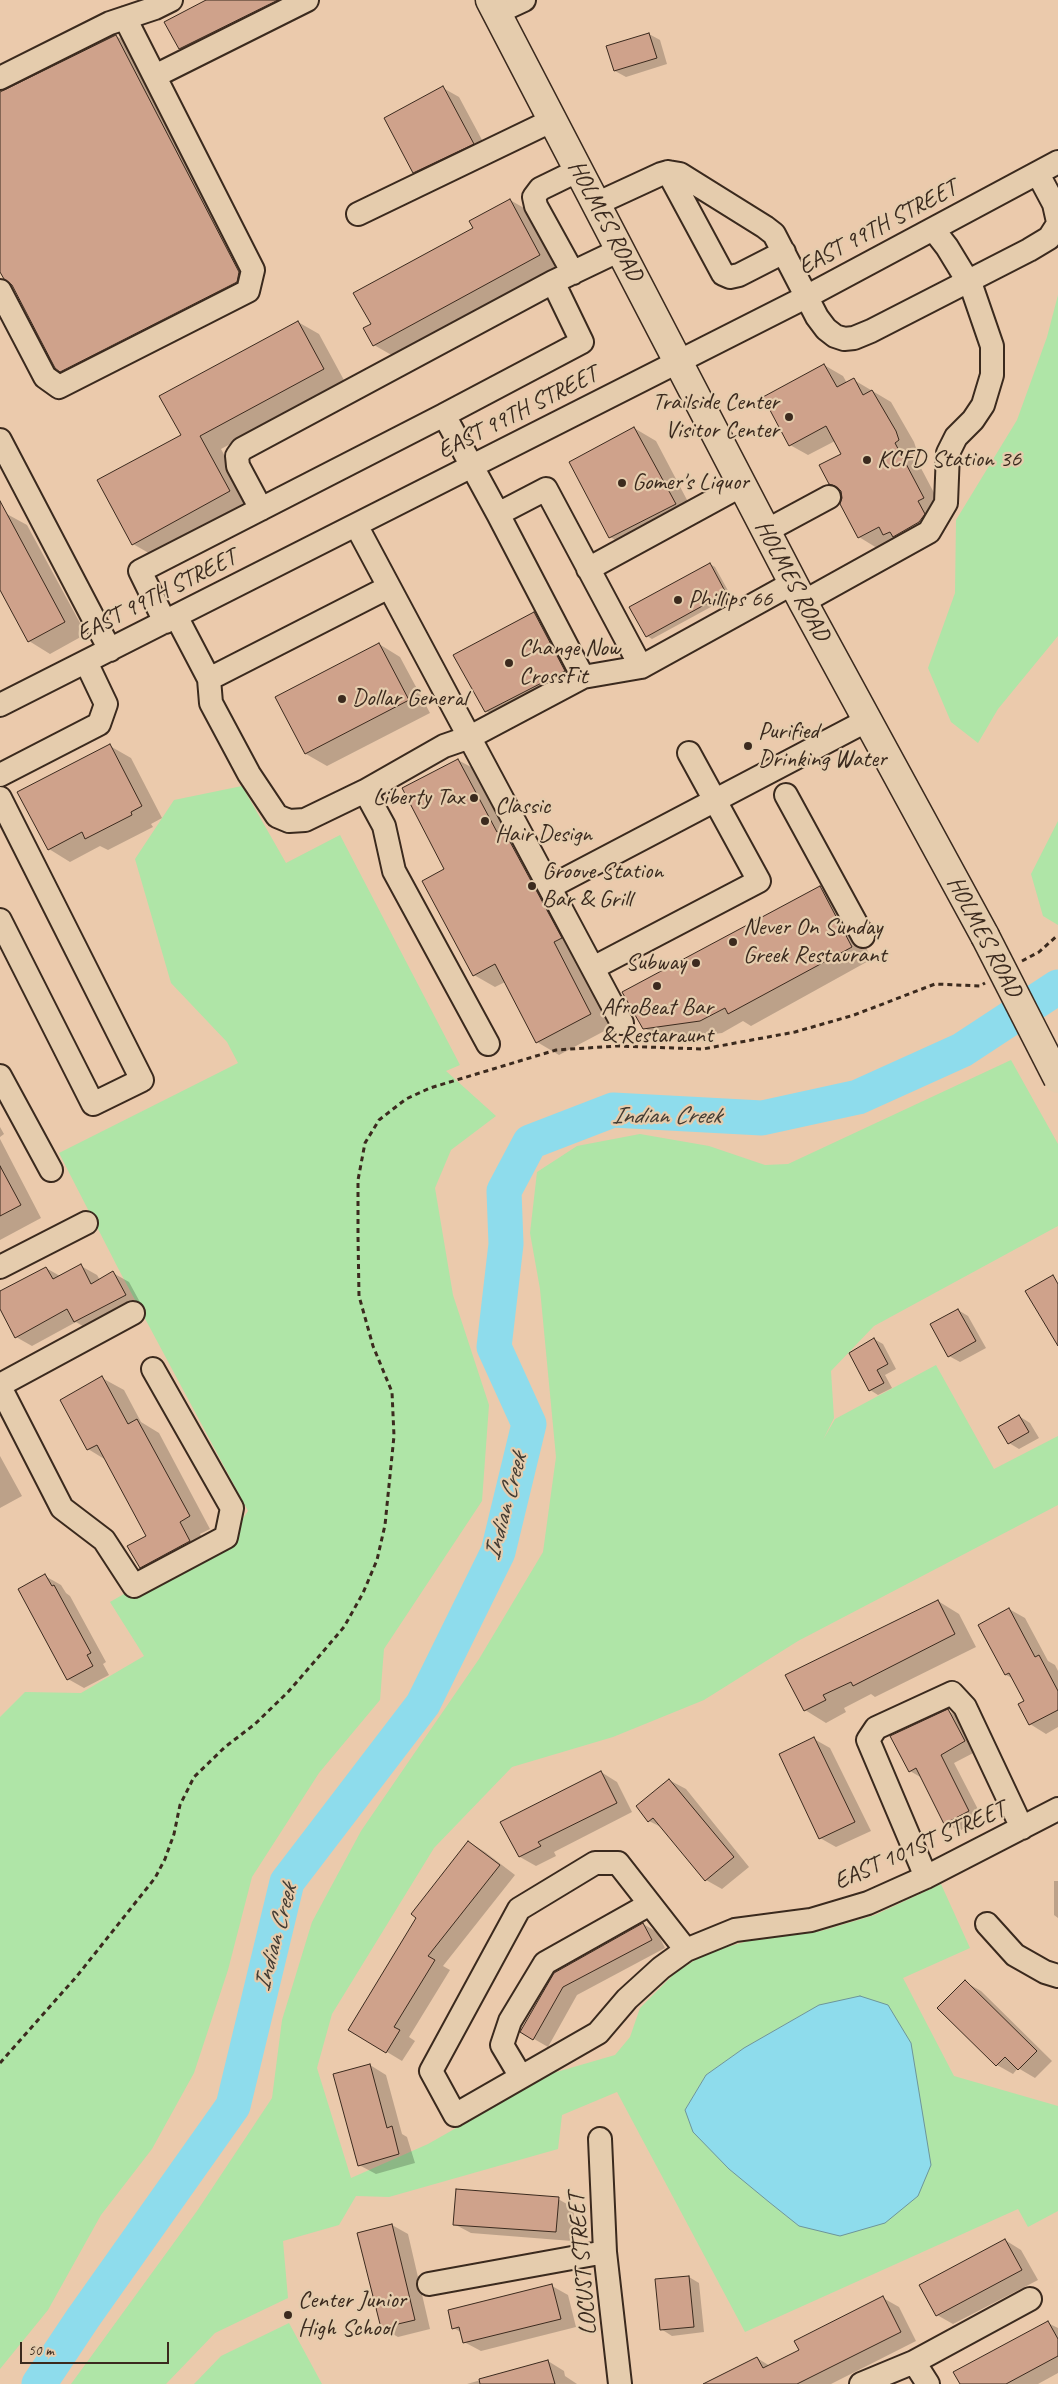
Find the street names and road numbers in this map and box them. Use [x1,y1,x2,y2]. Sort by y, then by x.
street label: HOLMES ROAD [561,156,649,286]
street label: EAST 99TH STREET [794,174,962,282]
street label: EAST 99TH STREET [433,360,603,466]
street label: HOLMES ROAD [748,516,836,646]
street label: EAST 99TH STREET [72,543,242,649]
street label: HOLMES ROAD [940,872,1028,1002]
street label: EAST 101ST STREET [830,1795,1010,1897]
street label: LOCUST STREET [562,2191,604,2337]

